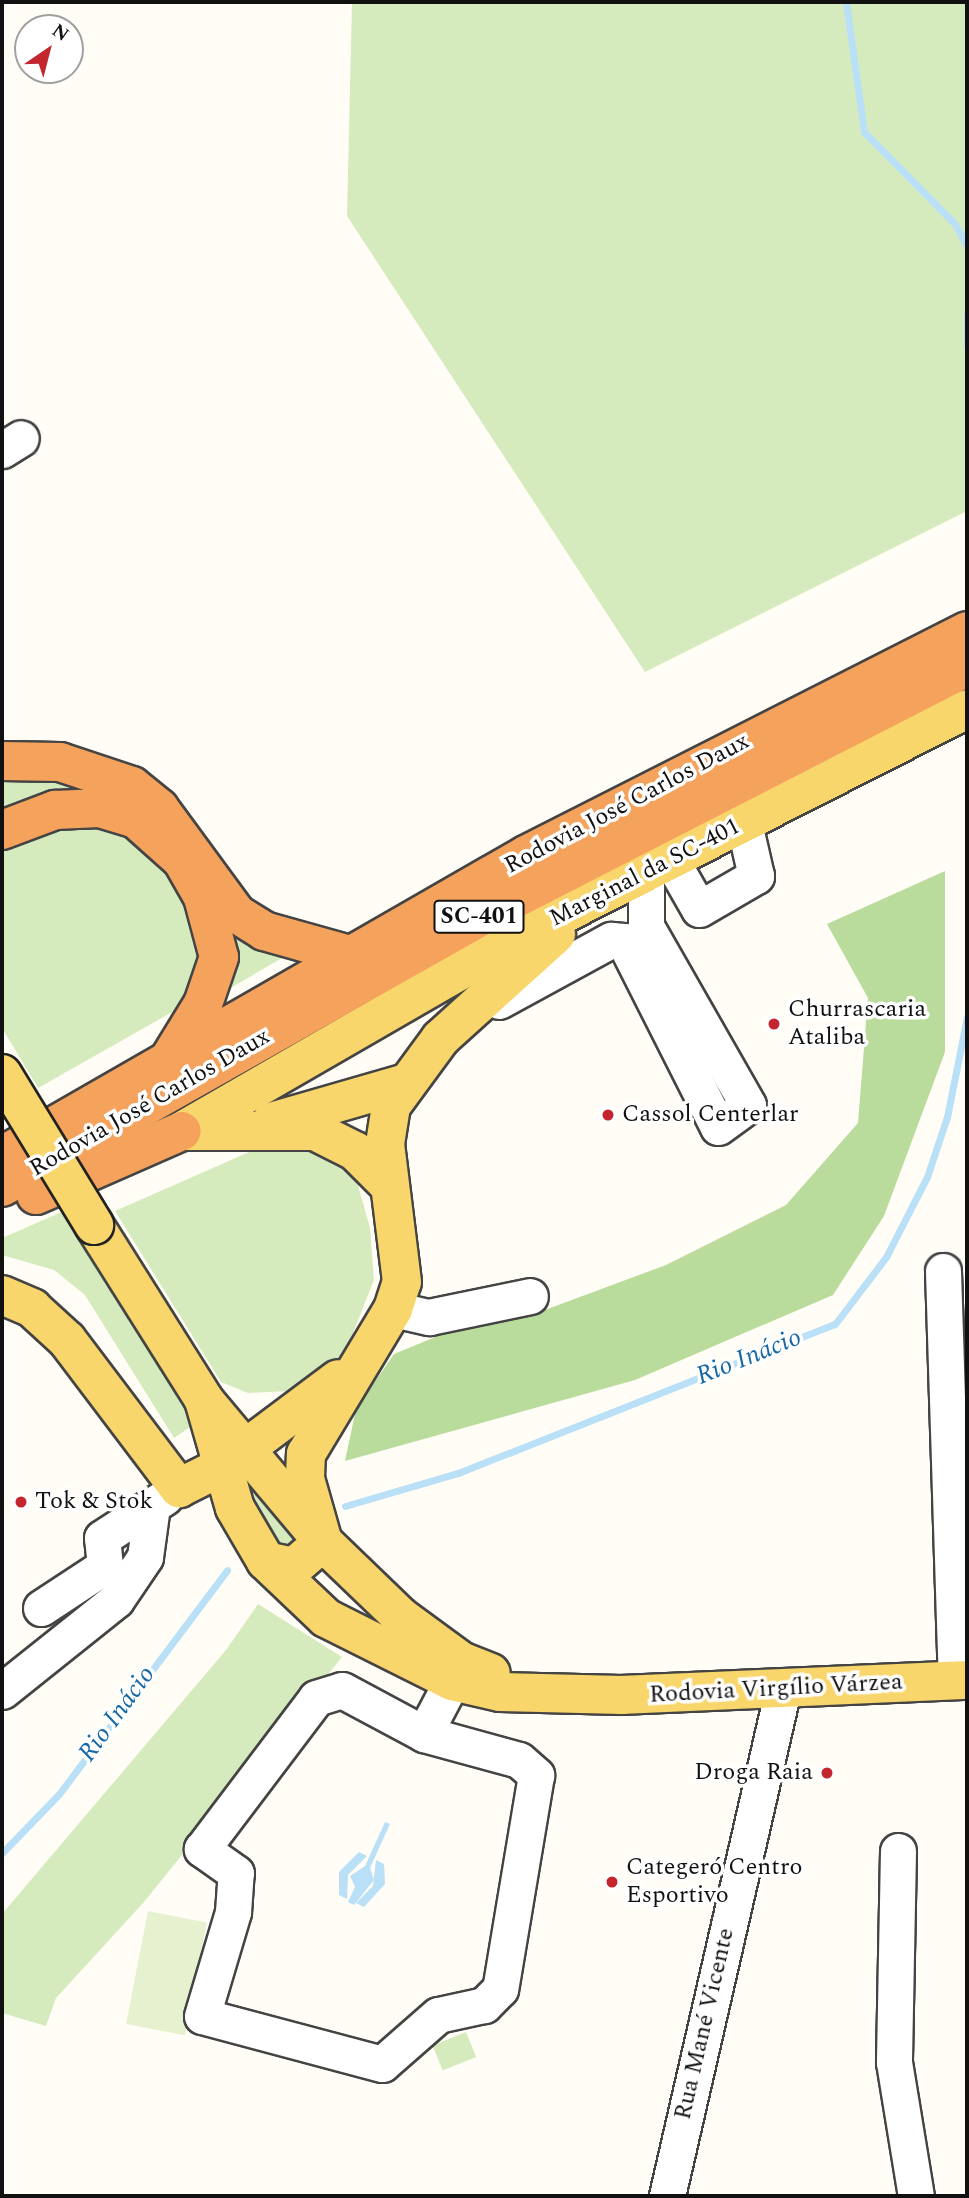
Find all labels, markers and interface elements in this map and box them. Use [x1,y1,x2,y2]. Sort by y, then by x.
north arrow [14,14,84,84]
text: N [46,17,75,49]
street label: Rodovia José Carlos Daux [500,727,754,881]
street label: Marginal da SC-401 [545,813,745,933]
road number: SC-401 [434,898,524,936]
place label: Churrascaria Ataliba [788,996,926,1052]
marker: Churrascaria Ataliba [766,1016,782,1032]
street label: Rodovia José Carlos Daux [25,1022,275,1184]
place label: Cassol Centerlar [622,1101,799,1129]
marker: Cassol Centerlar [600,1107,616,1123]
water label: Rio Inácio [692,1322,806,1392]
place label: Tok & Stok [35,1488,153,1516]
marker: Tok & Stok [13,1494,29,1510]
water label: Rio Inácio [72,1660,162,1768]
street label: Rodovia Virgílio Várzea [649,1668,903,1710]
place label: Droga Raia [694,1759,813,1787]
marker: Droga Raia [819,1765,835,1781]
place label: Categeró Centro Esportivo [626,1854,802,1910]
marker: Categeró Centro Esportivo [604,1874,620,1890]
street label: Rua Mané Vicente [669,1925,741,2123]

